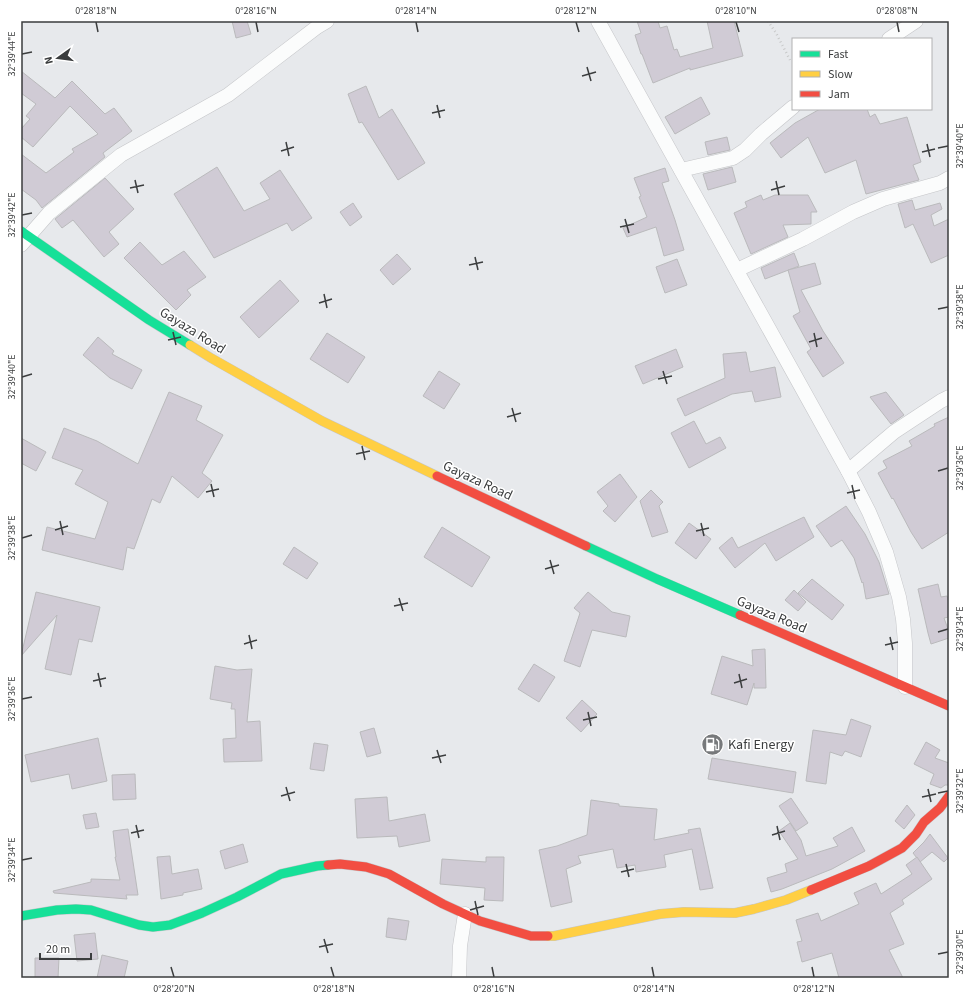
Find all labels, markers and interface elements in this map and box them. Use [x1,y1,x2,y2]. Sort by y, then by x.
text: 0°28'18"N [75,4,117,18]
text: 0°28'16"N [235,4,277,18]
text: 0°28'14"N [395,4,437,18]
text: 0°28'12"N [555,4,597,18]
text: 0°28'10"N [715,4,757,18]
text: 0°28'08"N [876,4,918,18]
text: 32°39'44"E [5,31,19,77]
north arrow [38,38,78,78]
legend [792,38,932,110]
text: Fast [828,46,848,63]
text: N [41,55,57,66]
text: Slow [828,66,853,83]
text: Jam [828,86,850,103]
text: 32°39'40"E [953,123,967,169]
text: 32°39'42"E [5,192,19,238]
text: 32°39'38"E [953,284,967,330]
street label: Gayaza Road [156,303,229,359]
text: 32°39'40"E [5,354,19,400]
text: 32°39'36"E [953,445,967,491]
street label: Gayaza Road [440,456,516,506]
text: 32°39'38"E [5,515,19,561]
street label: Gayaza Road [733,591,810,639]
text: 32°39'34"E [953,606,967,652]
text: 32°39'36"E [5,676,19,722]
fuel station icon: Kafi Energy [700,731,726,757]
place label: Kafi Energy [728,735,794,755]
text: 32°39'32"E [953,768,967,814]
text: 32°39'34"E [5,837,19,883]
text: 32°39'30"E [953,929,967,975]
scale bar [40,935,91,961]
text: 20 m [46,941,70,958]
text: 0°28'20"N [153,982,195,996]
text: 0°28'18"N [313,982,355,996]
text: 0°28'16"N [473,982,515,996]
text: 0°28'14"N [633,982,675,996]
text: 0°28'12"N [793,982,835,996]

